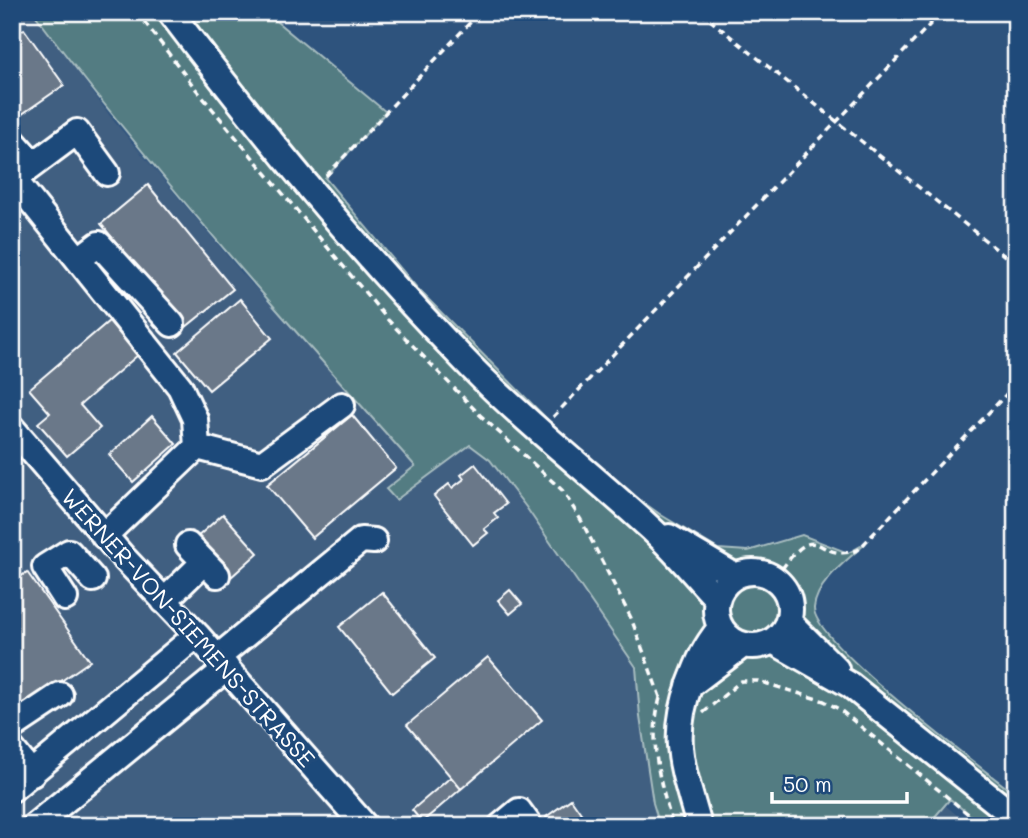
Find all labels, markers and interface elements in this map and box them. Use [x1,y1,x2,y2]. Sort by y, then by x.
street label: WERNER-VON-SIEMENS-STRASSE [55,482,322,773]
scale bar [772,761,907,805]
text: 50 m [783,770,832,797]

